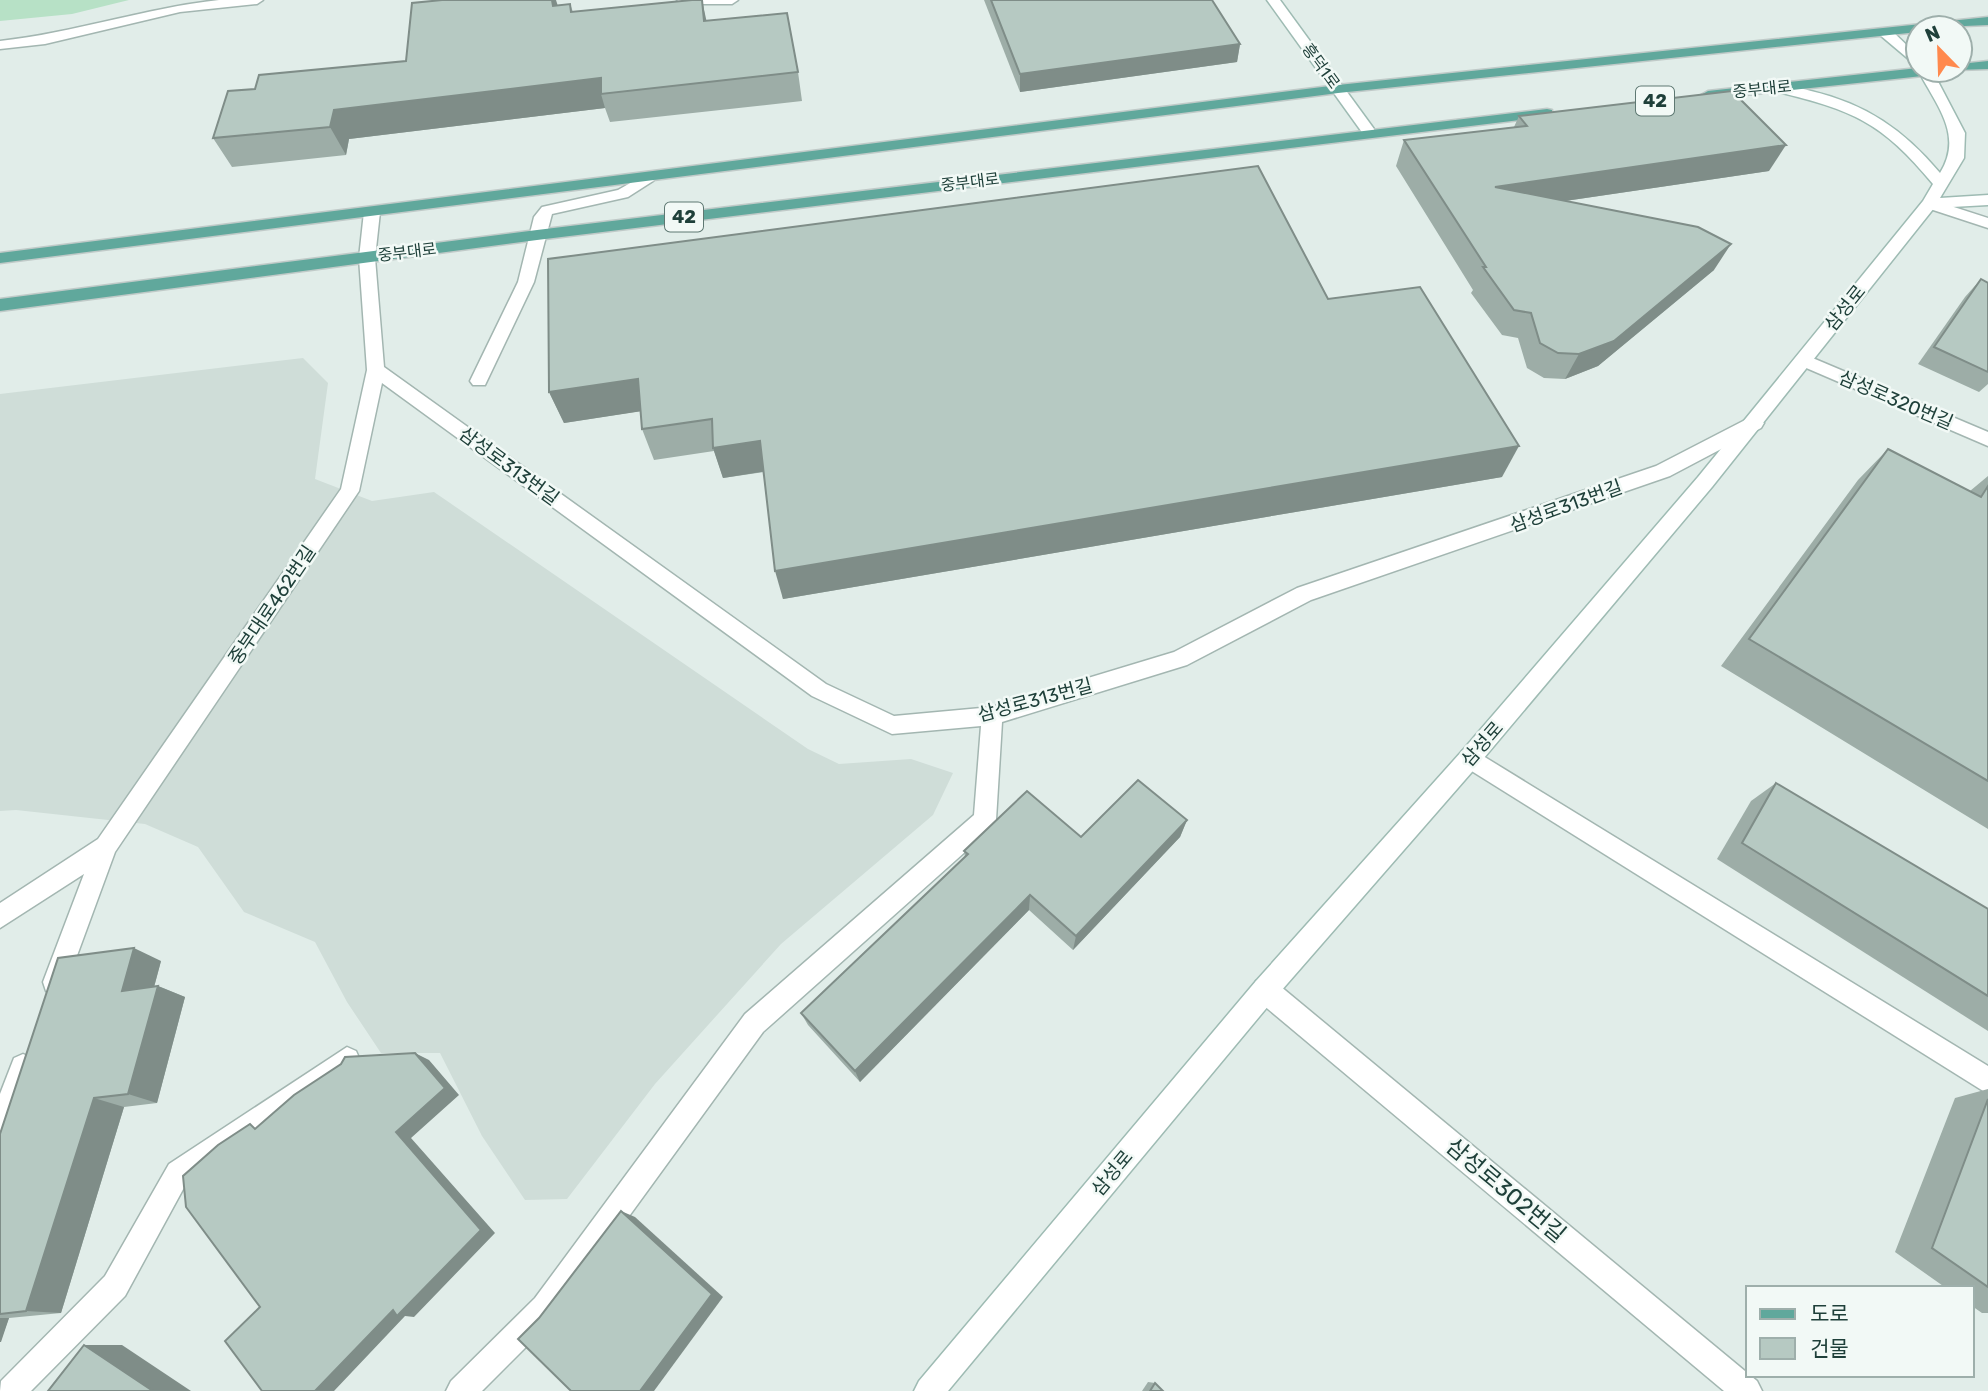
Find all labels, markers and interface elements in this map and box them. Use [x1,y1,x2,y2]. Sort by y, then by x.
north arrow [1904,14,1974,84]
text: N [1922,21,1943,47]
street label: 흥덕1로 [1298,40,1344,92]
street label: 중부대로 [1732,76,1793,102]
road number: 42 [1636,86,1674,116]
street label: 중부대로 [940,169,1001,195]
road number: 42 [665,202,703,232]
street label: 중부대로 [377,239,438,265]
street label: 삼성로 [1820,280,1870,336]
street label: 삼성로320번길 [1835,366,1957,434]
street label: 삼성로313번길 [454,422,564,510]
street label: 삼성로313번길 [1507,475,1625,537]
street label: 중부대로462번길 [224,541,320,669]
street label: 삼성로313번길 [975,674,1095,726]
street label: 삼성로 [1456,717,1508,771]
street label: 삼성로302번길 [1440,1132,1572,1248]
street label: 삼성로 [1086,1146,1138,1200]
legend [1746,1286,1974,1377]
text: 도로 [1810,1301,1849,1326]
text: 건물 [1810,1336,1849,1361]

